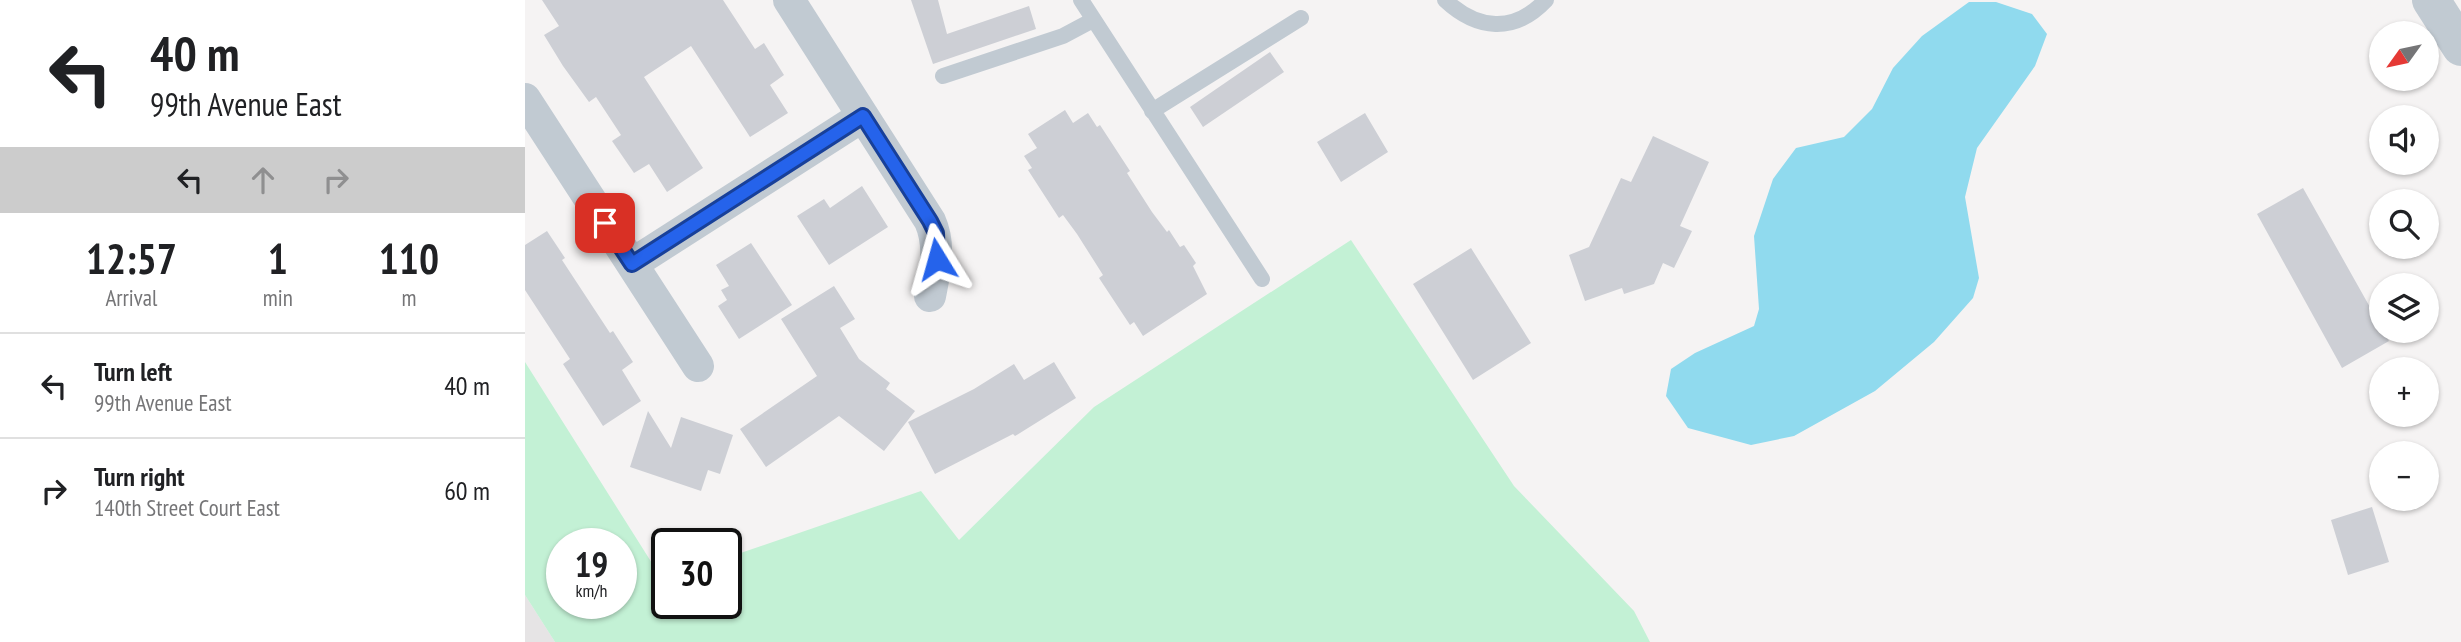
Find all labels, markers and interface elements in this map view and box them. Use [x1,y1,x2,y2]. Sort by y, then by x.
text: 40 m [150,21,239,85]
north arrow [2369,21,2439,91]
map controls [2369,21,2439,511]
icon: left [35,28,126,119]
text: 99th Avenue East [150,83,341,125]
button: sound [2369,105,2439,175]
icon: left [171,161,209,199]
icon: ahead [244,161,282,199]
icon: right [317,161,355,199]
button: search [2369,189,2439,259]
pin [575,193,635,253]
icon: arrive [586,204,624,242]
position arrow [900,222,974,296]
text: 12:57 [86,231,177,286]
text: 1 [268,231,288,286]
text: 110 [379,231,439,286]
button: layers [2369,273,2439,343]
text: Arrival [105,283,157,312]
text: min [263,283,293,312]
text: m [401,283,416,312]
text: Turn left [94,355,172,388]
button: + [2369,357,2439,427]
icon: left [35,367,73,405]
text: 40 m [444,369,490,402]
text: 99th Avenue East [94,388,232,417]
button: − [2369,441,2439,511]
text: Turn right [94,460,185,493]
icon: right [35,472,73,510]
text: 60 m [444,474,490,507]
text: 140th Street Court East [94,493,280,522]
speed limit sign: 30 [651,528,742,619]
text: 19 [575,541,608,587]
text: km/h [576,579,607,602]

